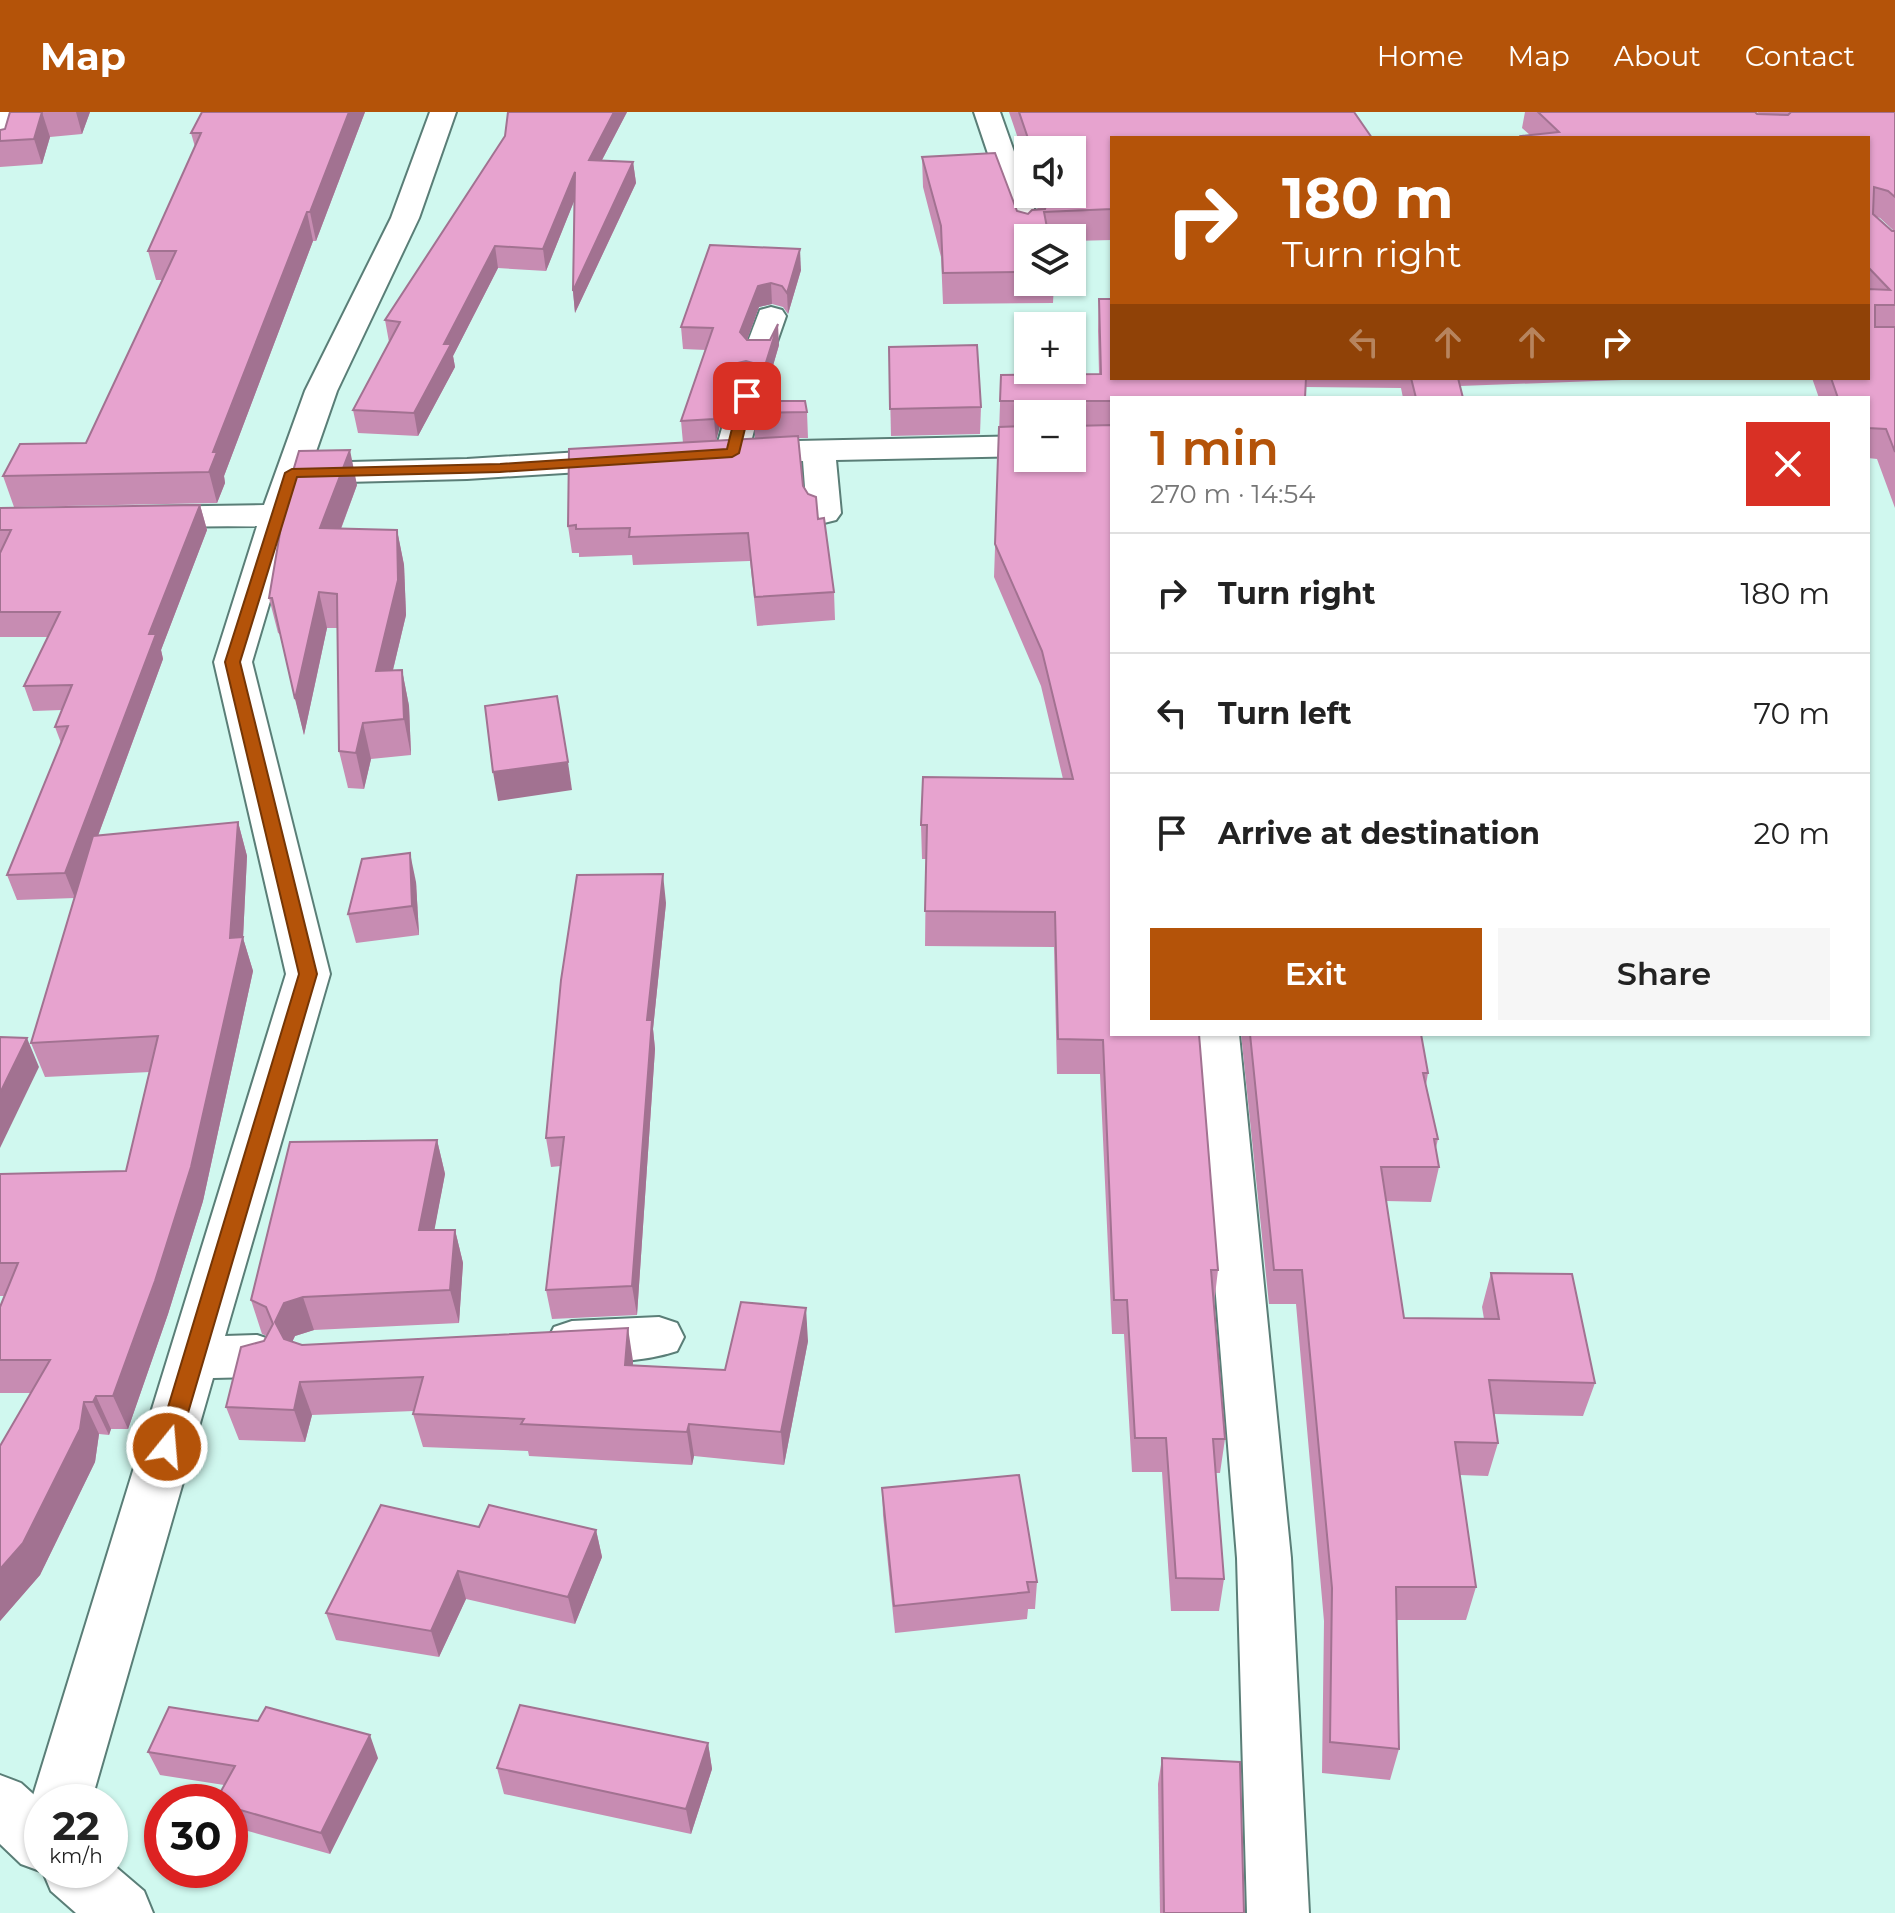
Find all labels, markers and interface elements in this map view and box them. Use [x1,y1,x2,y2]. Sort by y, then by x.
text: Map [40,33,126,80]
text: Home [1377,39,1464,73]
text: Map [1508,39,1570,73]
text: About [1614,39,1701,73]
text: Contact [1745,39,1855,73]
map controls [1014,136,1086,472]
button: sound [1014,136,1086,208]
text: 180 m [1282,164,1454,232]
icon: right [1150,168,1254,272]
button: layers [1014,224,1086,296]
text: Turn right [1282,232,1462,276]
button: + [1014,312,1086,384]
icon: left [1342,320,1386,364]
icon: ahead [1426,320,1470,364]
icon: ahead [1510,320,1554,364]
icon: right [1594,320,1638,364]
pin [713,362,781,430]
icon: arrive [725,374,769,418]
button: − [1014,400,1086,472]
text: 1 min [1150,419,1279,477]
button: close [1746,422,1830,506]
text: 270 m · 14:54 [1150,478,1315,510]
icon: right [1150,571,1194,615]
text: Turn right [1218,575,1375,612]
text: 180 m [1740,575,1830,612]
icon: left [1150,691,1194,735]
text: Turn left [1218,695,1351,732]
text: 70 m [1753,695,1830,732]
icon: arrive [1150,811,1194,855]
text: Arrive at destination [1218,815,1540,852]
text: 20 m [1753,815,1830,852]
button: Exit [1150,928,1482,1020]
button: Share [1498,928,1830,1020]
position arrow [125,1405,209,1489]
speed limit sign: 30 [144,1784,248,1888]
text: 22 [52,1801,100,1850]
text: km/h [49,1844,103,1868]

